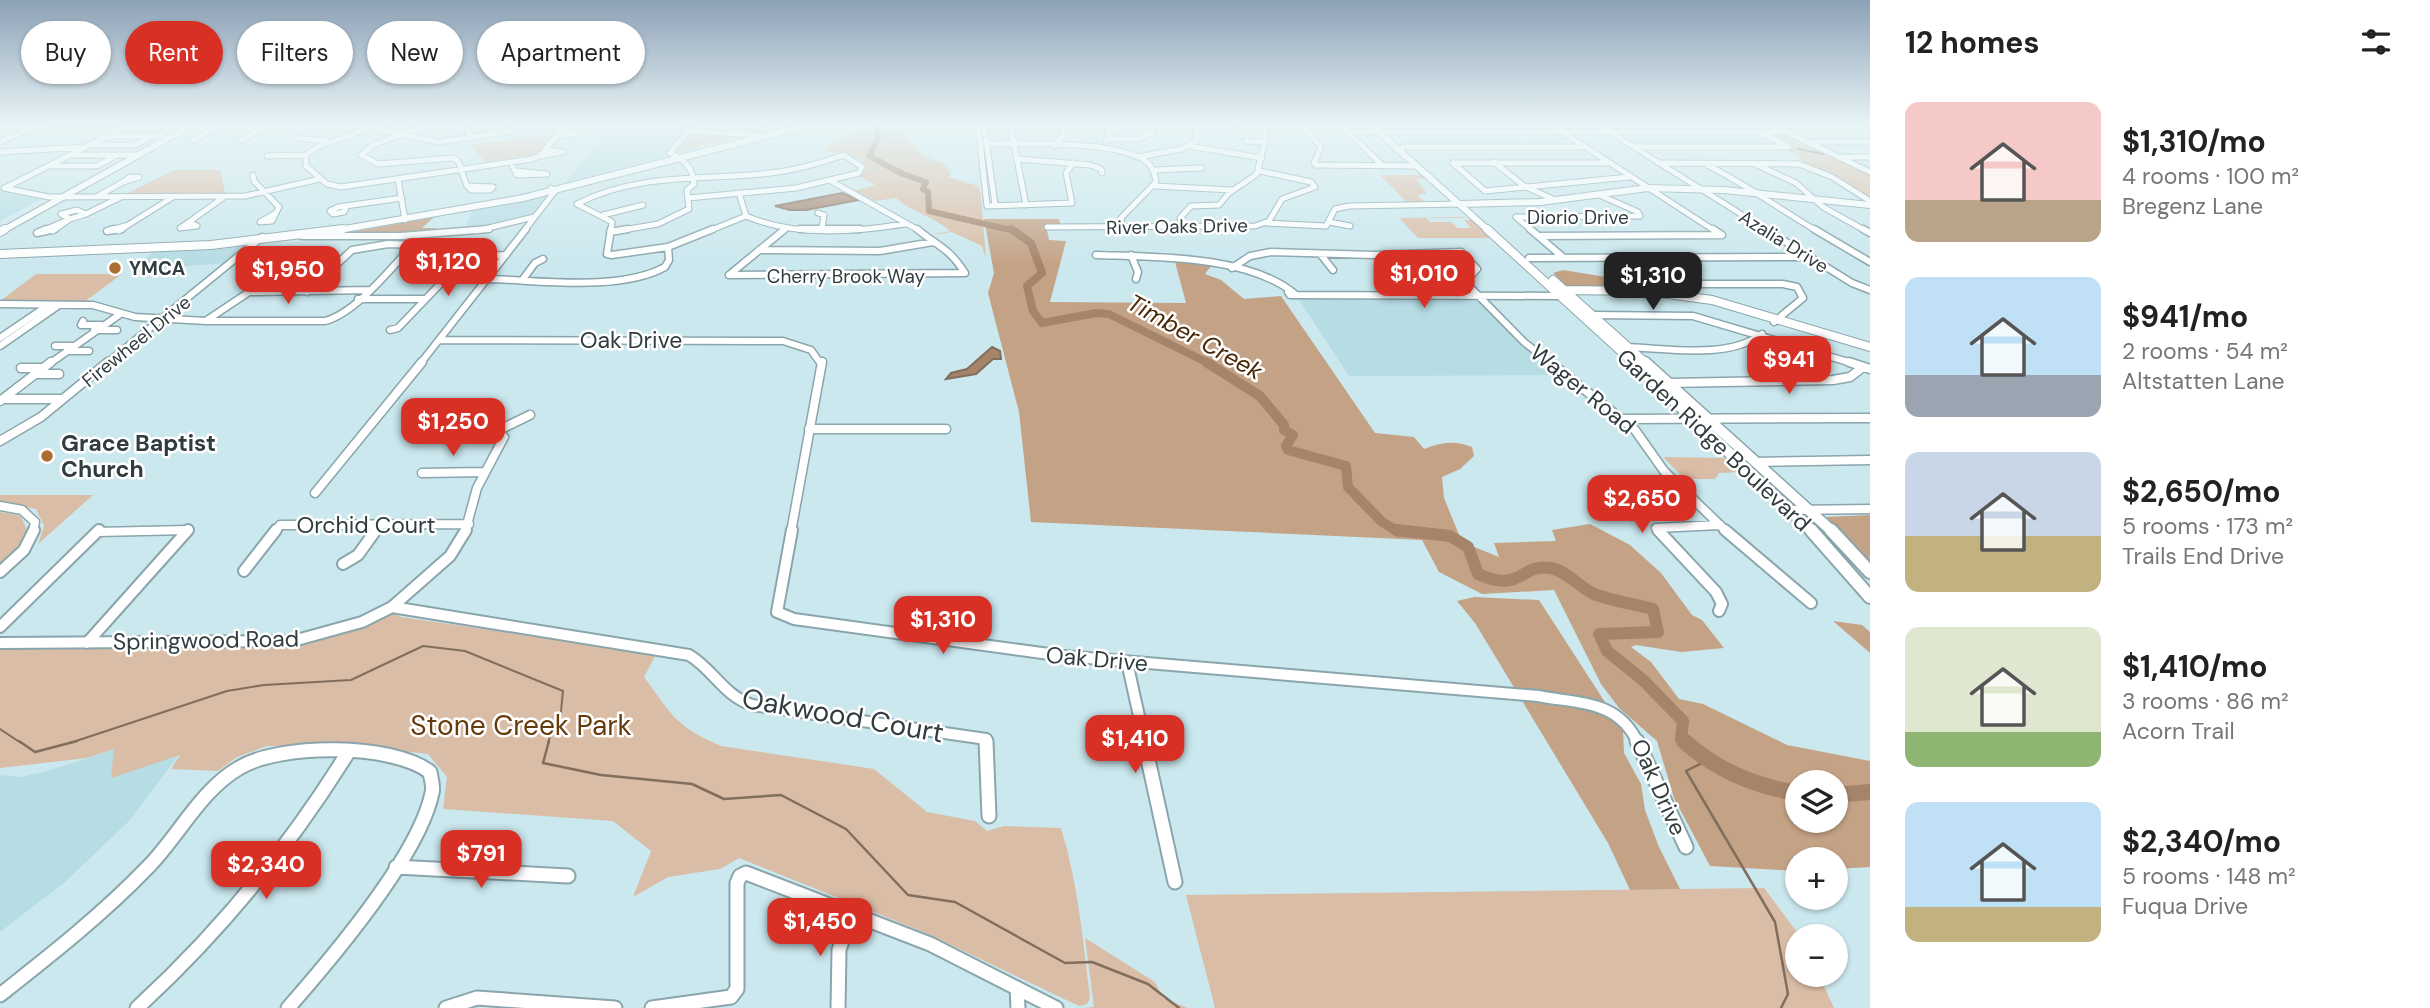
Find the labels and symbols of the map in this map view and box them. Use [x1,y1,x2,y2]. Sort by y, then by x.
street label: Azalia Drive [1734,204,1833,279]
street label: Diorio Drive [1527,205,1629,230]
street label: River Oaks Drive [1106,213,1248,240]
pin: $1,120 [391,238,505,298]
pin: $1,950 [231,246,345,306]
pin: $1,010 [1367,250,1481,310]
pin: $1,310 [1596,252,1710,312]
place label: YMCA [129,256,186,281]
marker: YMCA [107,260,123,276]
street label: Cherry Brook Way [767,264,926,289]
water label: Timber Creek [1122,287,1269,387]
street label: Firewheel Drive [77,290,196,393]
street label: Oak Drive [580,325,682,355]
pin: $941 [1748,336,1830,396]
street label: Wager Road [1524,337,1642,441]
street label: Garden Ridge Boulevard [1611,342,1817,538]
pin: $1,250 [396,398,510,458]
place label: Grace Baptist Church [61,428,216,484]
marker: Grace Baptist Church [39,448,55,464]
pin: $2,650 [1585,476,1699,535]
street label: Orchid Court [296,510,436,540]
pin: $1,310 [886,596,1000,656]
street label: Springwood Road [113,623,299,657]
street label: Oak Drive [1045,640,1149,678]
street label: Oakwood Court [739,680,947,751]
park label: Stone Creek Park [410,707,632,744]
pin: $1,410 [1078,716,1192,775]
street label: Oak Drive [1624,734,1694,840]
pin: $791 [440,830,522,890]
pin: $2,340 [209,842,323,901]
pin: $1,450 [763,898,877,958]

